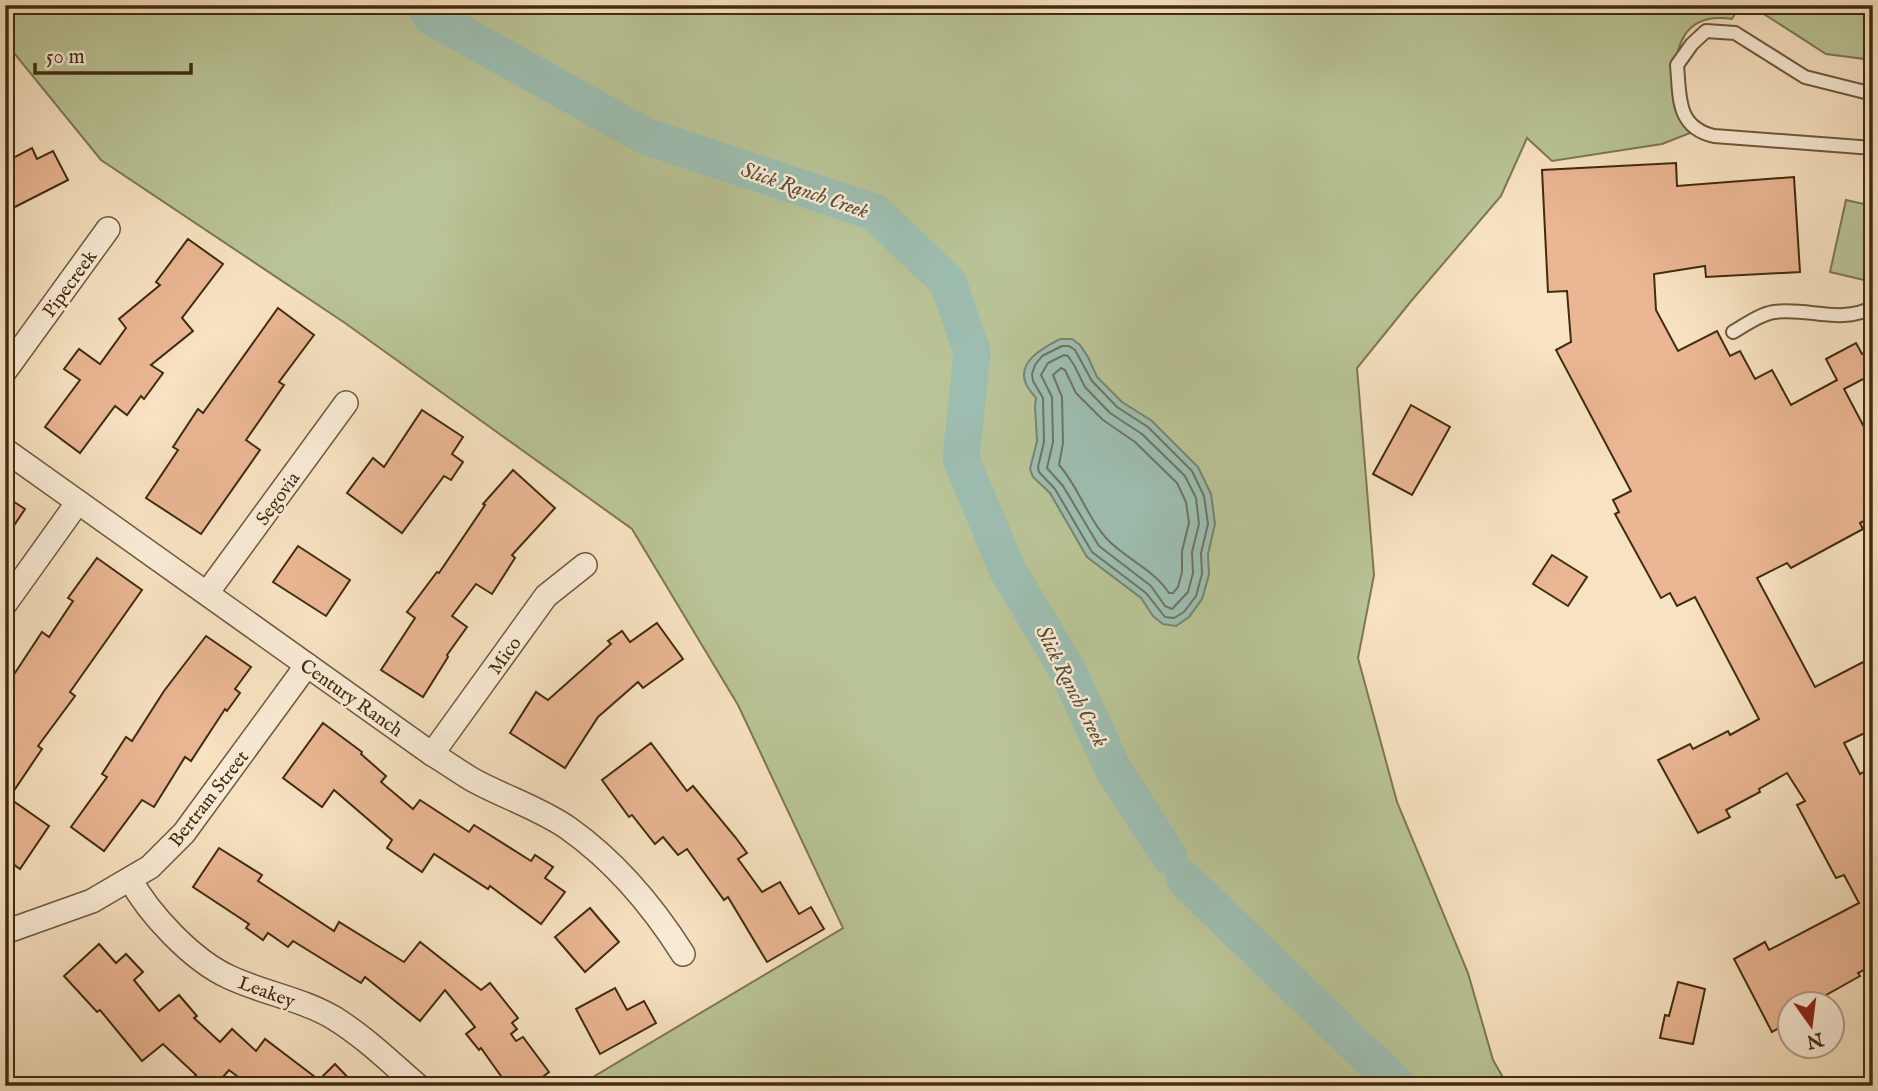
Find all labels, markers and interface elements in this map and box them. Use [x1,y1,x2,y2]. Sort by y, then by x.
scale bar [35,32,191,76]
text: 50 m [46,44,85,71]
water label: Slick Ranch Creek [737,157,872,226]
street label: Pipecreek [38,245,104,323]
street label: Segovia [251,467,307,531]
water label: Slick Ranch Creek [1028,621,1113,753]
street label: Mico [484,632,527,680]
street label: Century Ranch [295,654,407,743]
street label: Bertram Street [164,746,255,852]
street label: Leakey [235,972,299,1014]
north arrow [1776,990,1846,1060]
text: N [1803,1026,1826,1053]

